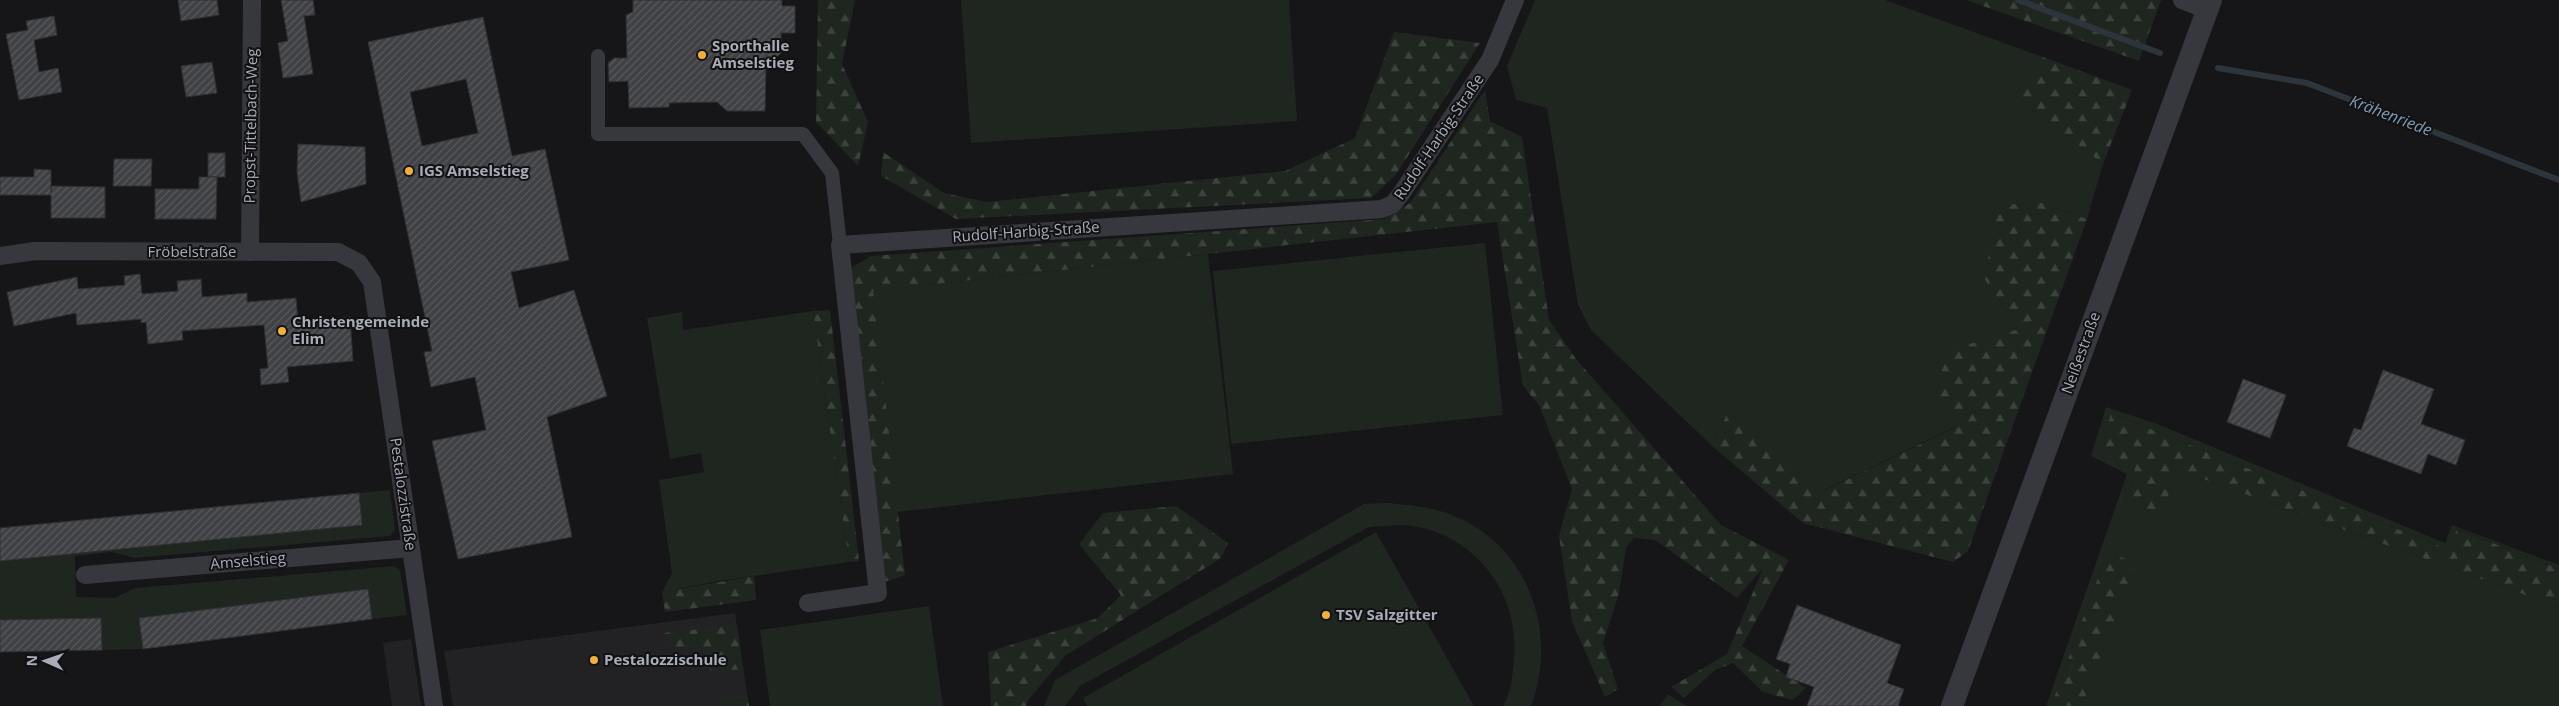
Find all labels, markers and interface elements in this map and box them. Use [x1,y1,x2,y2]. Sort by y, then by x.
place label: Sporthalle Amselstieg [712,35,794,72]
street label: Propst-Tittelbach-Weg [239,48,261,204]
marker: Sporthalle Amselstieg [696,49,708,61]
street label: Rudolf-Harbig-Straße [1389,70,1488,203]
water label: Krähenriede [2347,89,2435,141]
place label: IGS Amselstieg [419,160,529,180]
marker: IGS Amselstieg [403,165,415,177]
street label: Rudolf-Harbig-Straße [952,216,1100,246]
street label: Fröbelstraße [147,241,237,261]
street label: Neißestraße [2056,309,2104,396]
place label: Christengemeinde Elim [292,311,429,348]
marker: Christengemeinde Elim [276,325,288,337]
street label: Pestalozzistraße [386,436,422,552]
street label: Amselstieg [209,547,286,573]
place label: TSV Salzgitter [1336,604,1438,624]
marker: TSV Salzgitter [1320,609,1332,621]
north arrow [20,636,70,686]
place label: Pestalozzischule [604,649,727,669]
marker: Pestalozzischule [588,654,600,666]
text: N [22,655,41,667]

